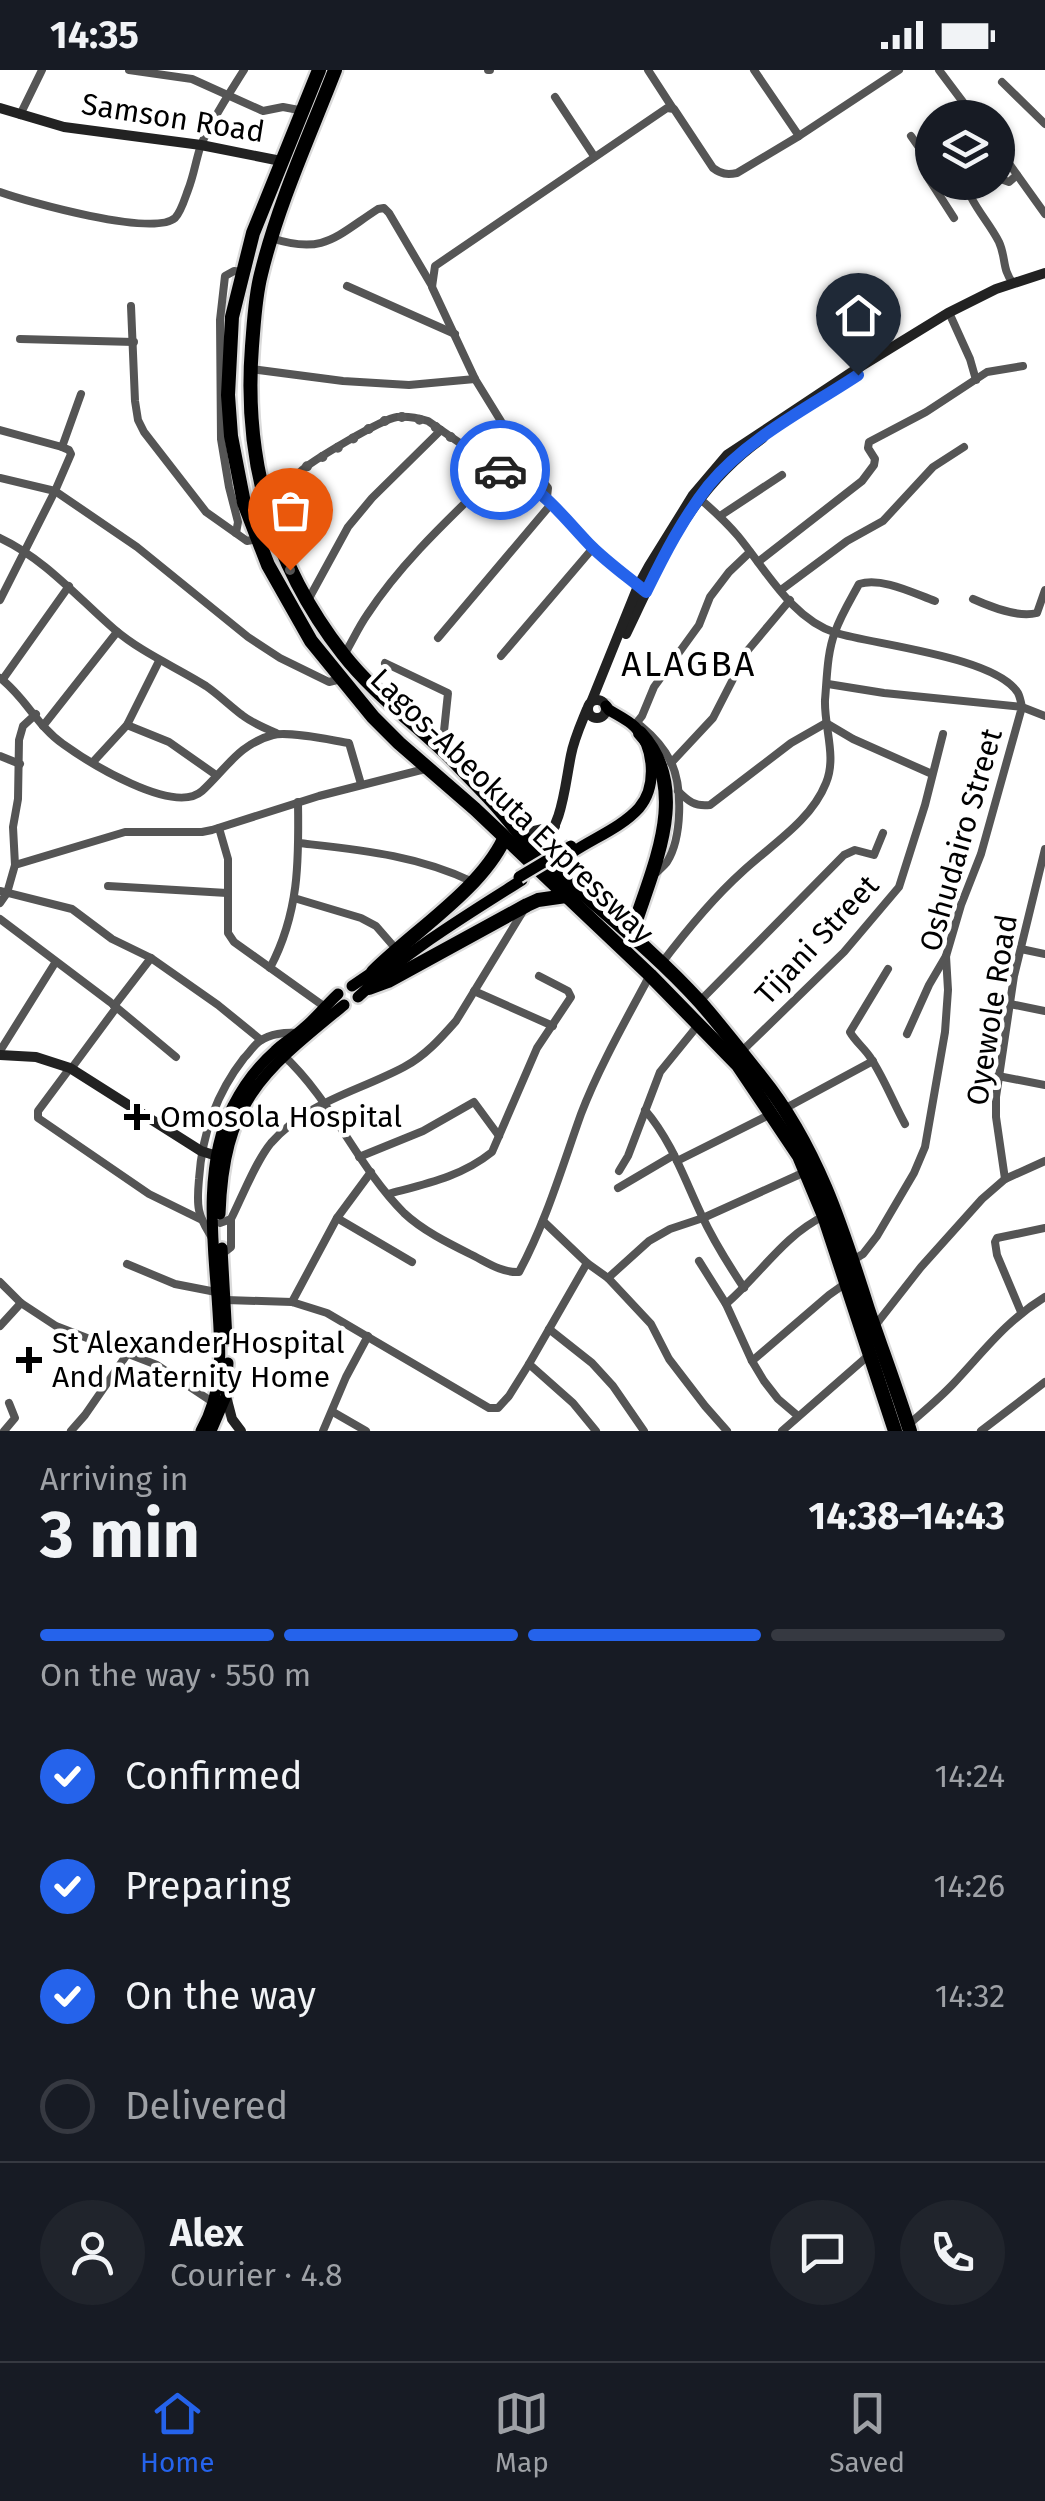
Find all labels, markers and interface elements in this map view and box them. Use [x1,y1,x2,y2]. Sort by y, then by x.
text: 14:35 [50,12,139,58]
street label: Samson Road [79,86,267,150]
map controls [915,100,1015,200]
button: layers [915,100,1015,200]
pin [816,273,901,376]
icon: home [831,288,886,343]
courier [450,420,550,520]
icon: car [473,443,528,498]
pin [248,468,333,571]
icon: bag [263,483,318,538]
district label: ALAGBA [621,643,757,685]
street label: Lagos-Abeokuta Expressway [363,661,661,951]
street label: Oshudairo Street [912,724,1010,956]
street label: Tijani Street [748,868,886,1012]
street label: Oyewole Road [959,912,1025,1108]
place label: Omosola Hospital [160,1099,402,1135]
marker: Omosola Hospital [124,1104,150,1130]
place label: St Alexander Hospital And Maternity Home [52,1325,345,1395]
marker: St Alexander Hospital And Maternity Home [16,1347,42,1373]
text: Arriving in [40,1460,188,1498]
text: 14:38–14:43 [809,1493,1005,1539]
text: 3 min [40,1496,200,1574]
text: On the way · 550 m [40,1656,311,1694]
icon: check [40,1749,95,1804]
text: Confirmed [125,1753,303,1799]
text: 14:24 [934,1757,1005,1795]
icon: check [40,1859,95,1914]
text: Preparing [125,1863,291,1909]
text: 14:26 [934,1867,1005,1905]
icon: check [40,1969,95,2024]
text: On the way [125,1973,316,2019]
text: 14:32 [935,1977,1005,2015]
text: Delivered [125,2083,288,2129]
button: person [40,2200,145,2305]
button: chat [770,2200,875,2305]
button: phone [900,2200,1005,2305]
text: Alex [170,2210,243,2256]
text: Courier · 4.8 [170,2256,343,2294]
tab: Home [140,2386,215,2479]
tab: Map [494,2386,549,2479]
tab: Saved [829,2386,905,2479]

